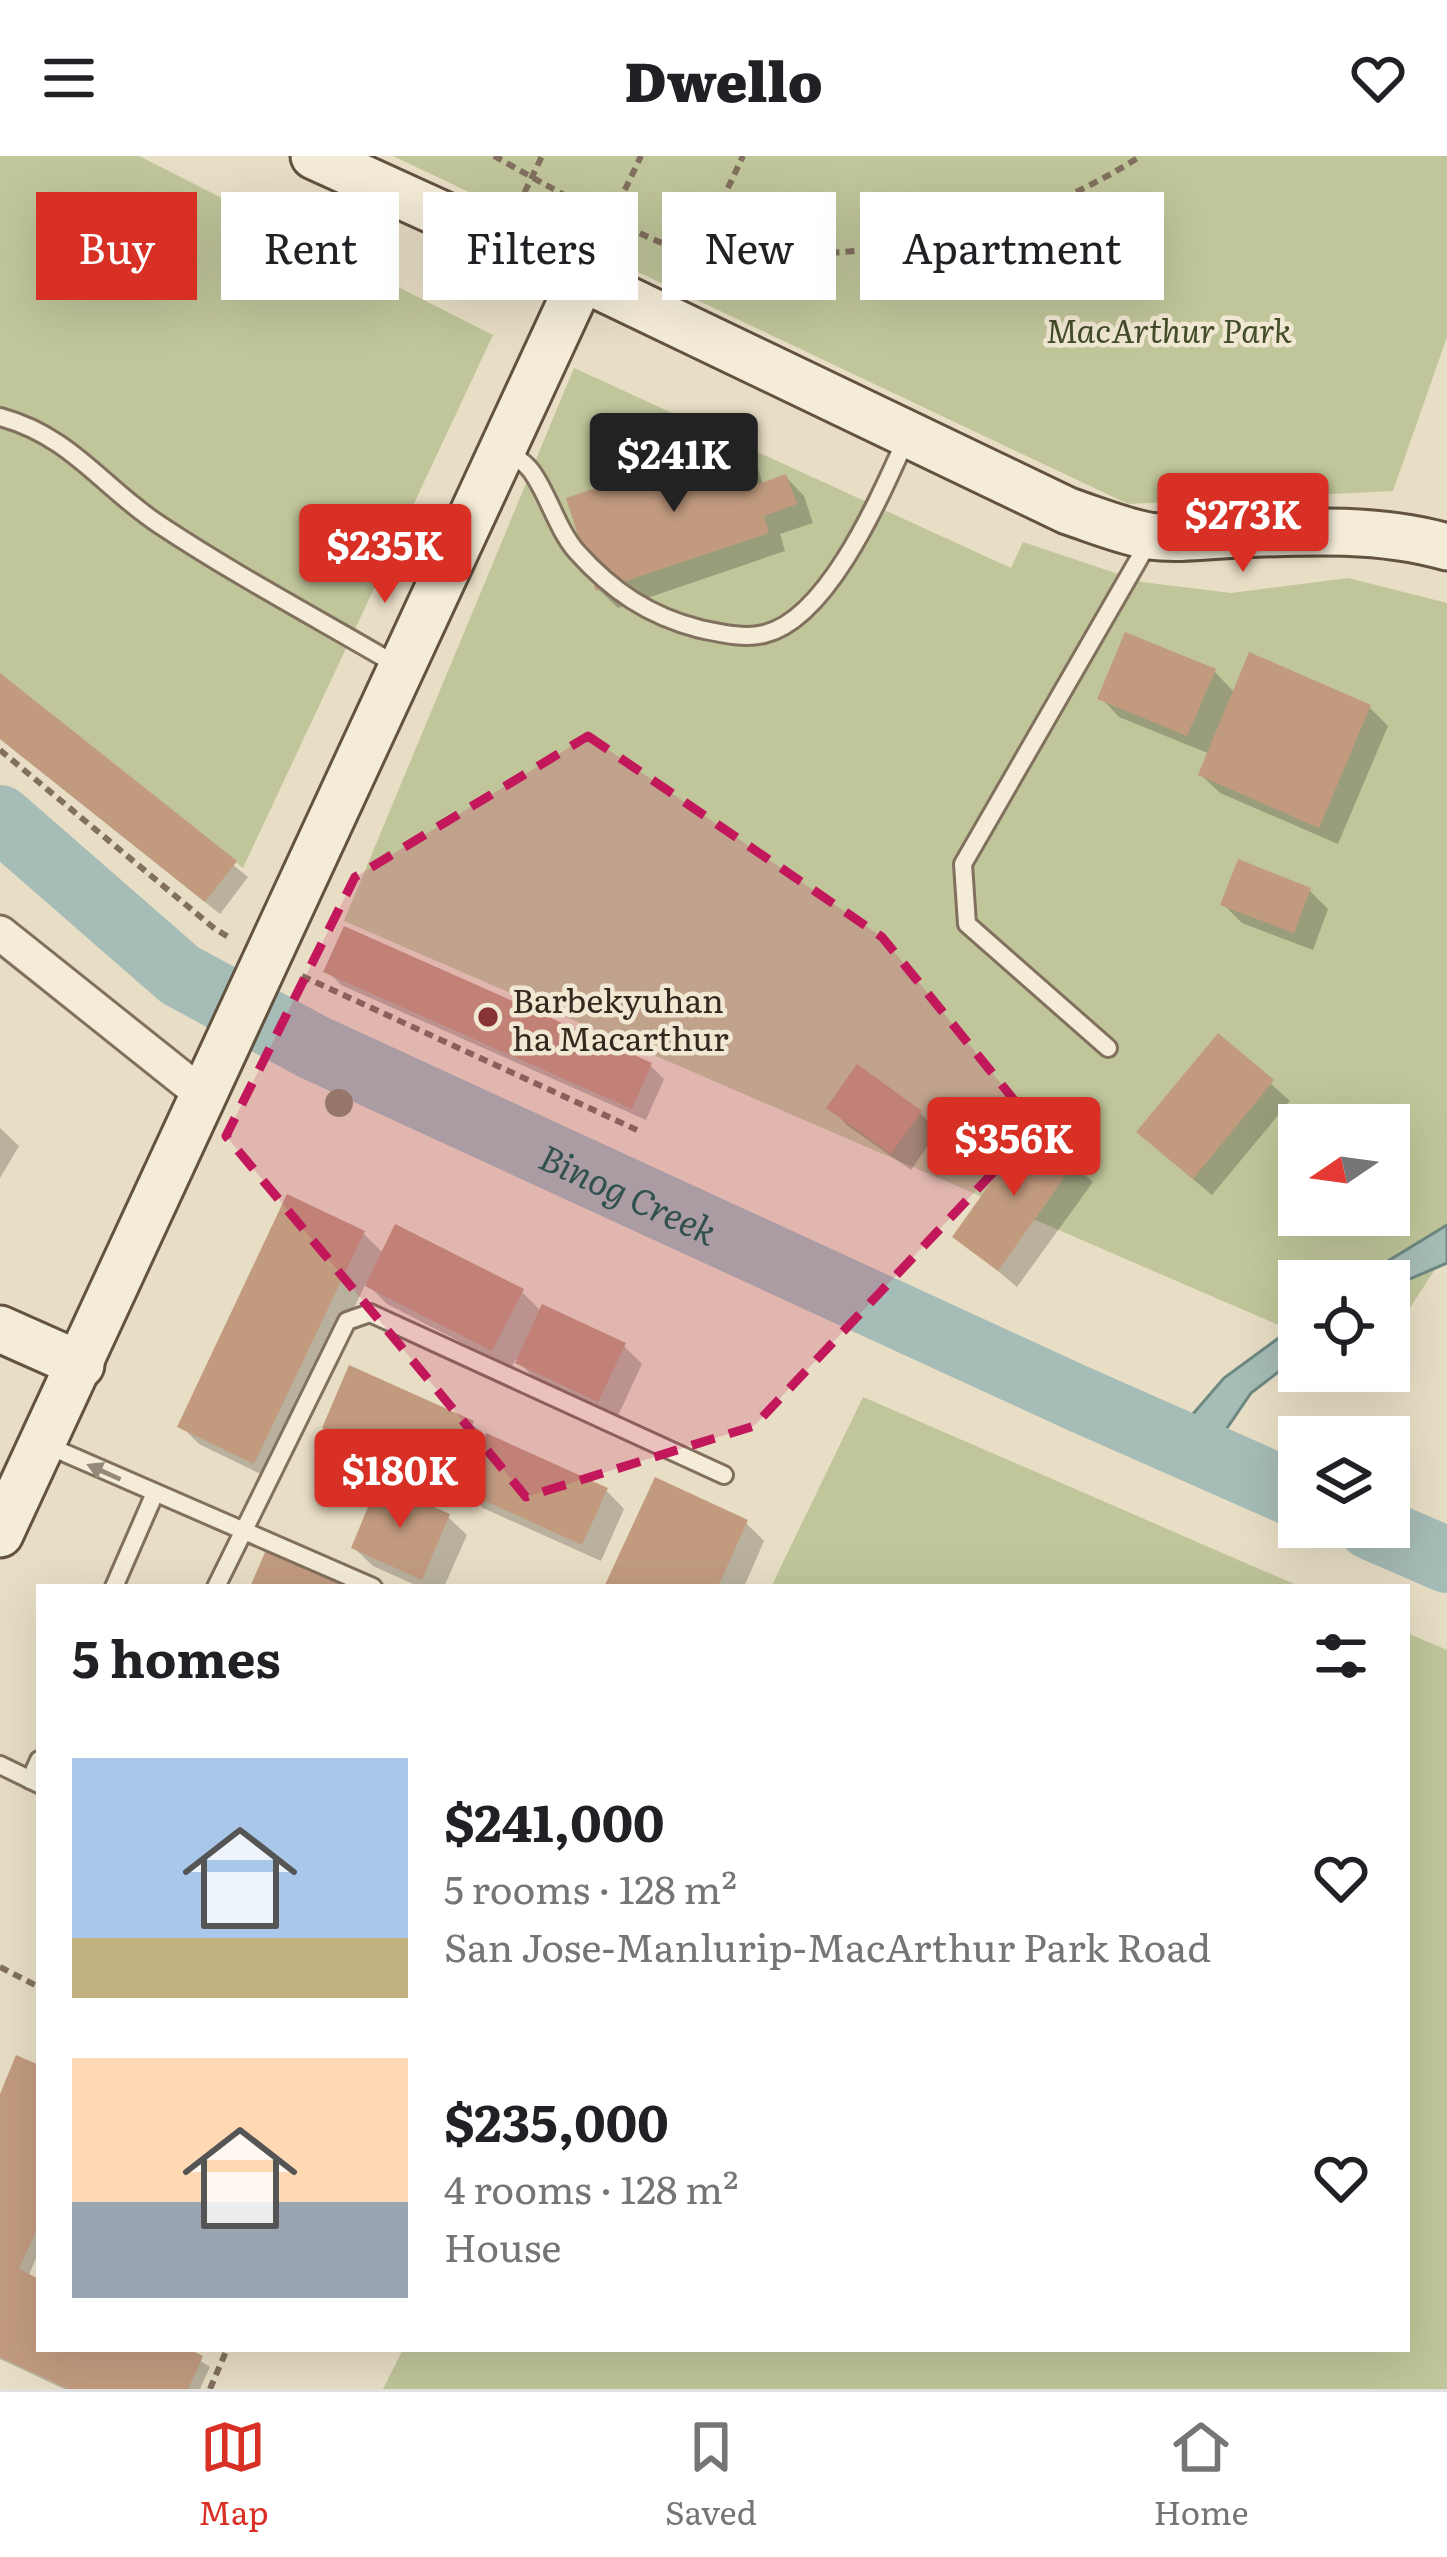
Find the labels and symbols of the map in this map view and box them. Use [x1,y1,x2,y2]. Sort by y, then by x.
park label: MacArthur Park [1046,304,1292,353]
pin: $241K [590,413,758,515]
pin: $273K [1159,473,1327,575]
pin: $235K [301,504,469,606]
place label: Barbekyuhan ha Macarthur [512,974,729,1061]
marker: Barbekyuhan ha Macarthur [475,1004,501,1030]
pin: $356K [930,1097,1098,1199]
north arrow [1278,1104,1410,1236]
water label: Binog Creek [531,1128,727,1256]
pin: $180K [316,1429,484,1531]
one-way arrow [87,1461,122,1481]

